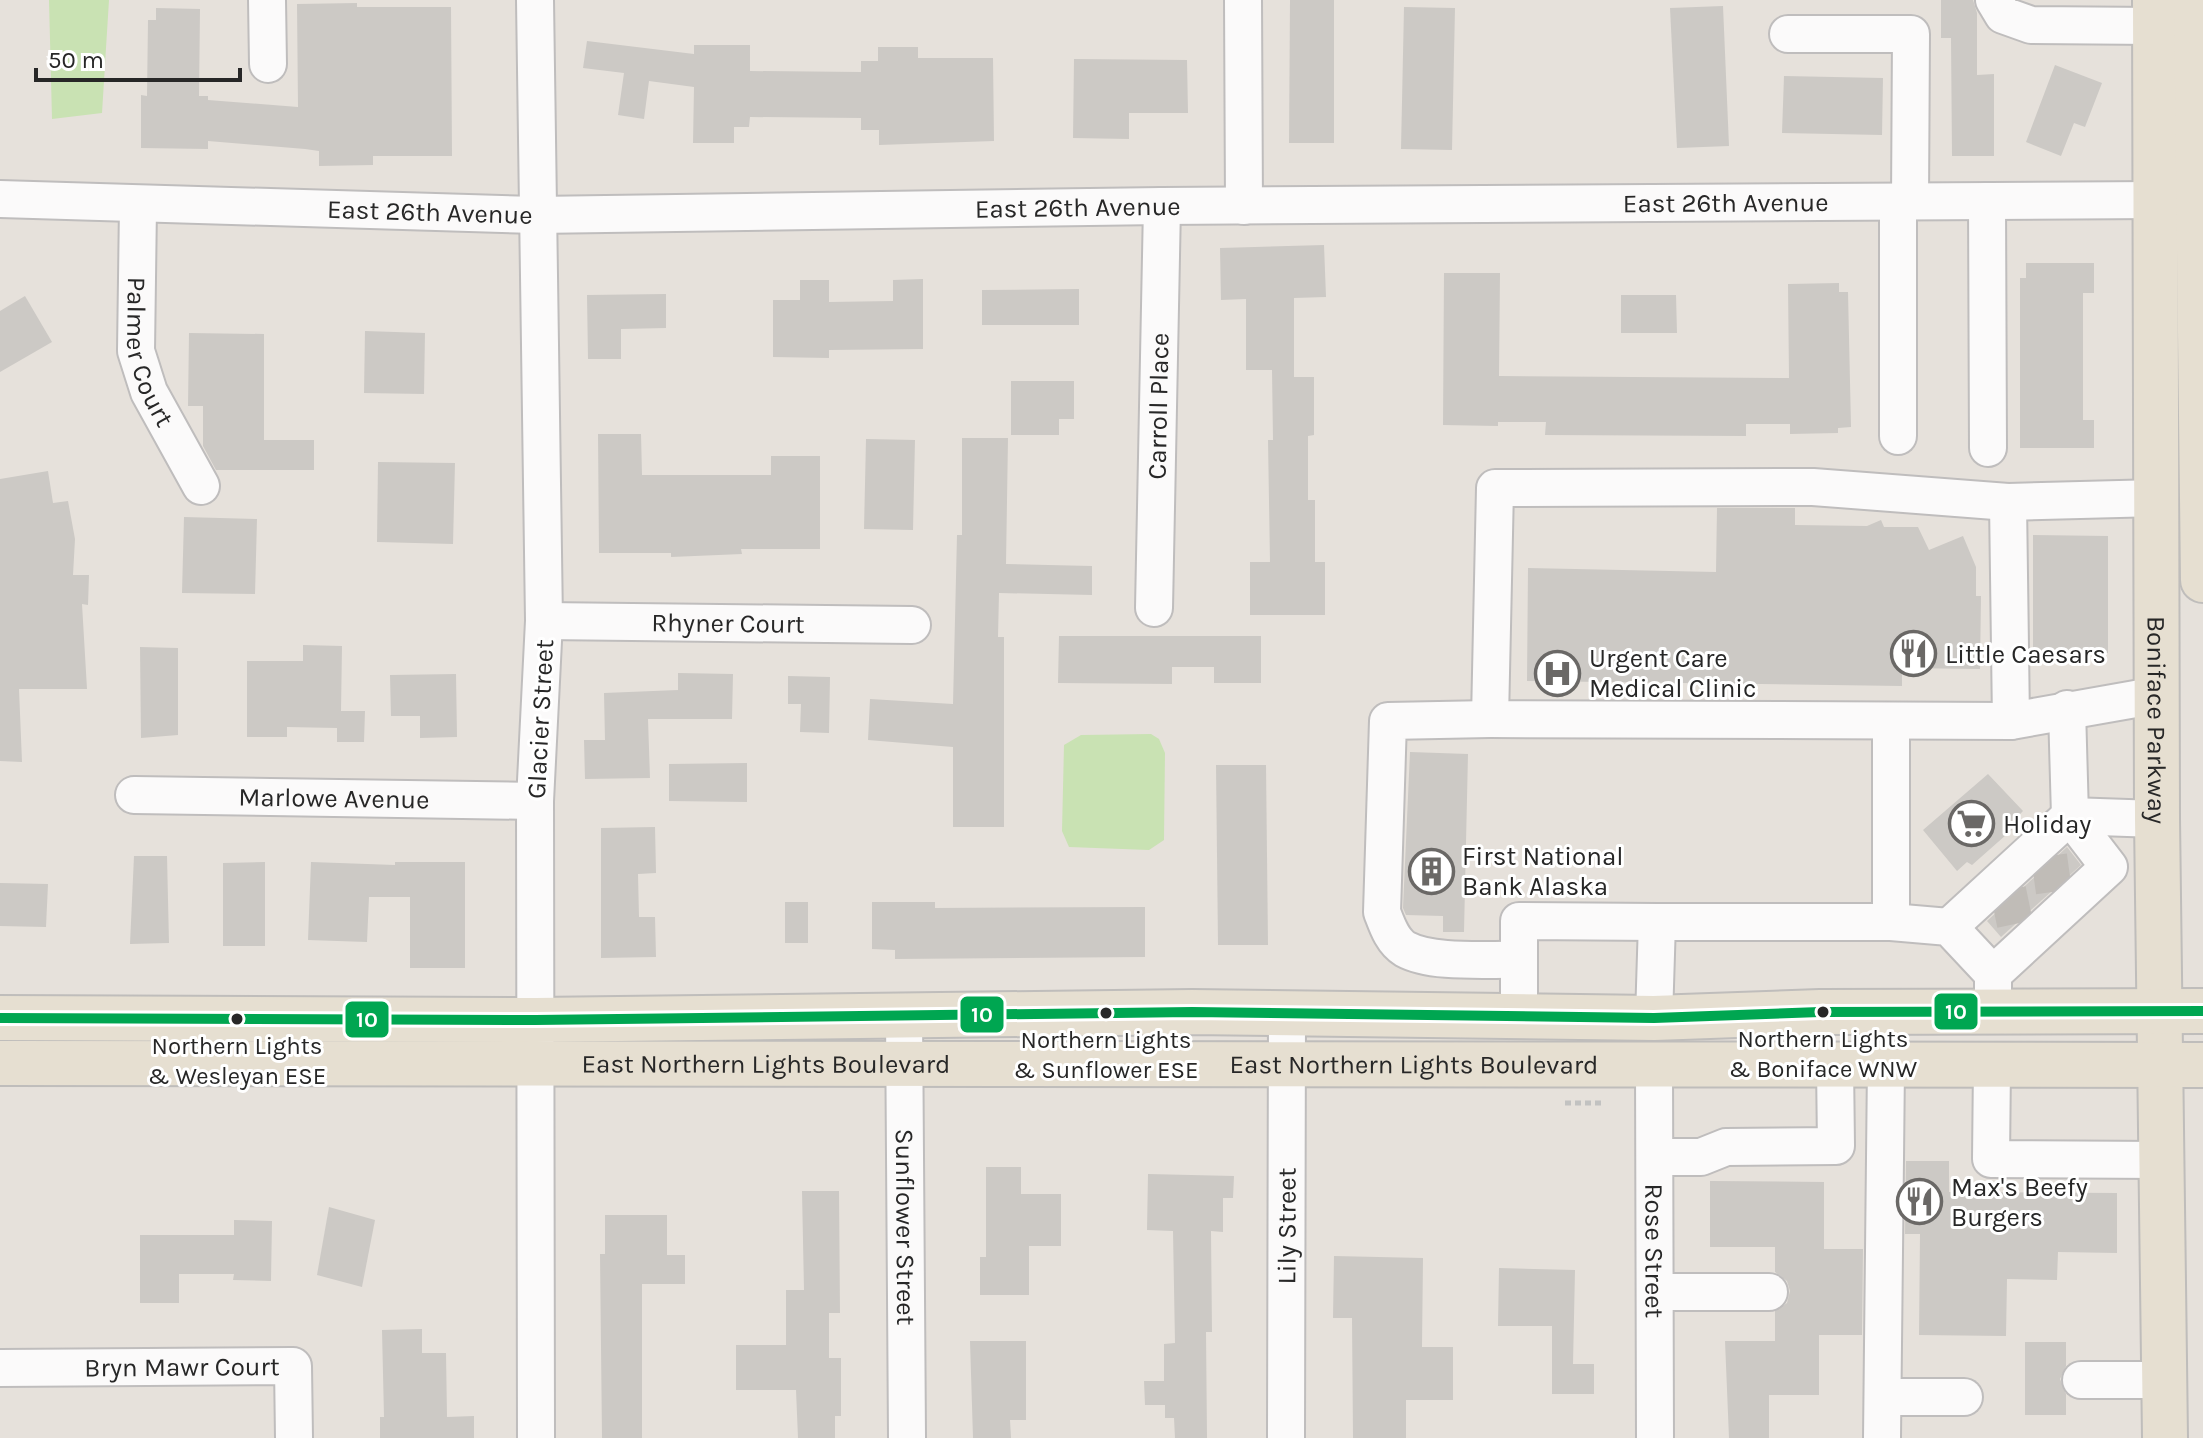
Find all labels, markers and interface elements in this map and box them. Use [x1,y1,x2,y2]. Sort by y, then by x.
scale bar [36,32,240,82]
text: 50 m [48,46,104,74]
street label: East 26th Avenue [1623,187,1829,219]
street label: East 26th Avenue [975,191,1181,225]
street label: East 26th Avenue [326,194,533,231]
street label: Palmer Court [120,277,180,432]
street label: Carroll Place [1142,332,1175,480]
street label: Rhyner Court [651,607,805,640]
street label: Boniface Parkway [2141,616,2172,824]
restaurant icon: Little Caesars [1890,630,1938,678]
street label: Glacier Street [521,638,560,800]
place label: Little Caesars [1945,639,2106,670]
place label: Urgent Care Medical Clinic [1589,643,1757,704]
hospital icon: Urgent Care Medical Clinic [1534,649,1582,697]
street label: Marlowe Avenue [238,782,430,815]
supermarket icon: Holiday [1948,800,1996,848]
place label: Holiday [2003,809,2091,840]
place label: First National Bank Alaska [1462,841,1624,902]
building icon: First National Bank Alaska [1407,847,1455,895]
line badge: 10 [1933,992,1979,1031]
line badge: 10 [959,995,1005,1034]
text: 10 [1945,999,1967,1025]
line badge: 10 [344,1000,390,1039]
text: 10 [971,1002,993,1028]
marker: Northern Lights & Boniface WNW [1815,1004,1831,1020]
marker: Northern Lights & Sunflower ESE [1098,1005,1114,1021]
text: 10 [356,1007,378,1033]
marker: Northern Lights & Wesleyan ESE [229,1011,245,1027]
place label: Northern Lights & Boniface WNW [1729,1025,1918,1083]
place label: Northern Lights & Sunflower ESE [1014,1026,1198,1084]
place label: Northern Lights & Wesleyan ESE [148,1032,326,1090]
street label: East Northern Lights Boulevard [581,1049,951,1080]
street label: East Northern Lights Boulevard [1229,1049,1599,1080]
street label: Sunflower Street [889,1129,921,1326]
street label: Lily Street [1271,1167,1303,1284]
place label: Max's Beefy Burgers [1951,1172,2088,1233]
restaurant icon: Max's Beefy Burgers [1896,1178,1944,1226]
street label: Rose Street [1638,1184,1670,1319]
street label: Bryn Mawr Court [84,1351,280,1383]

